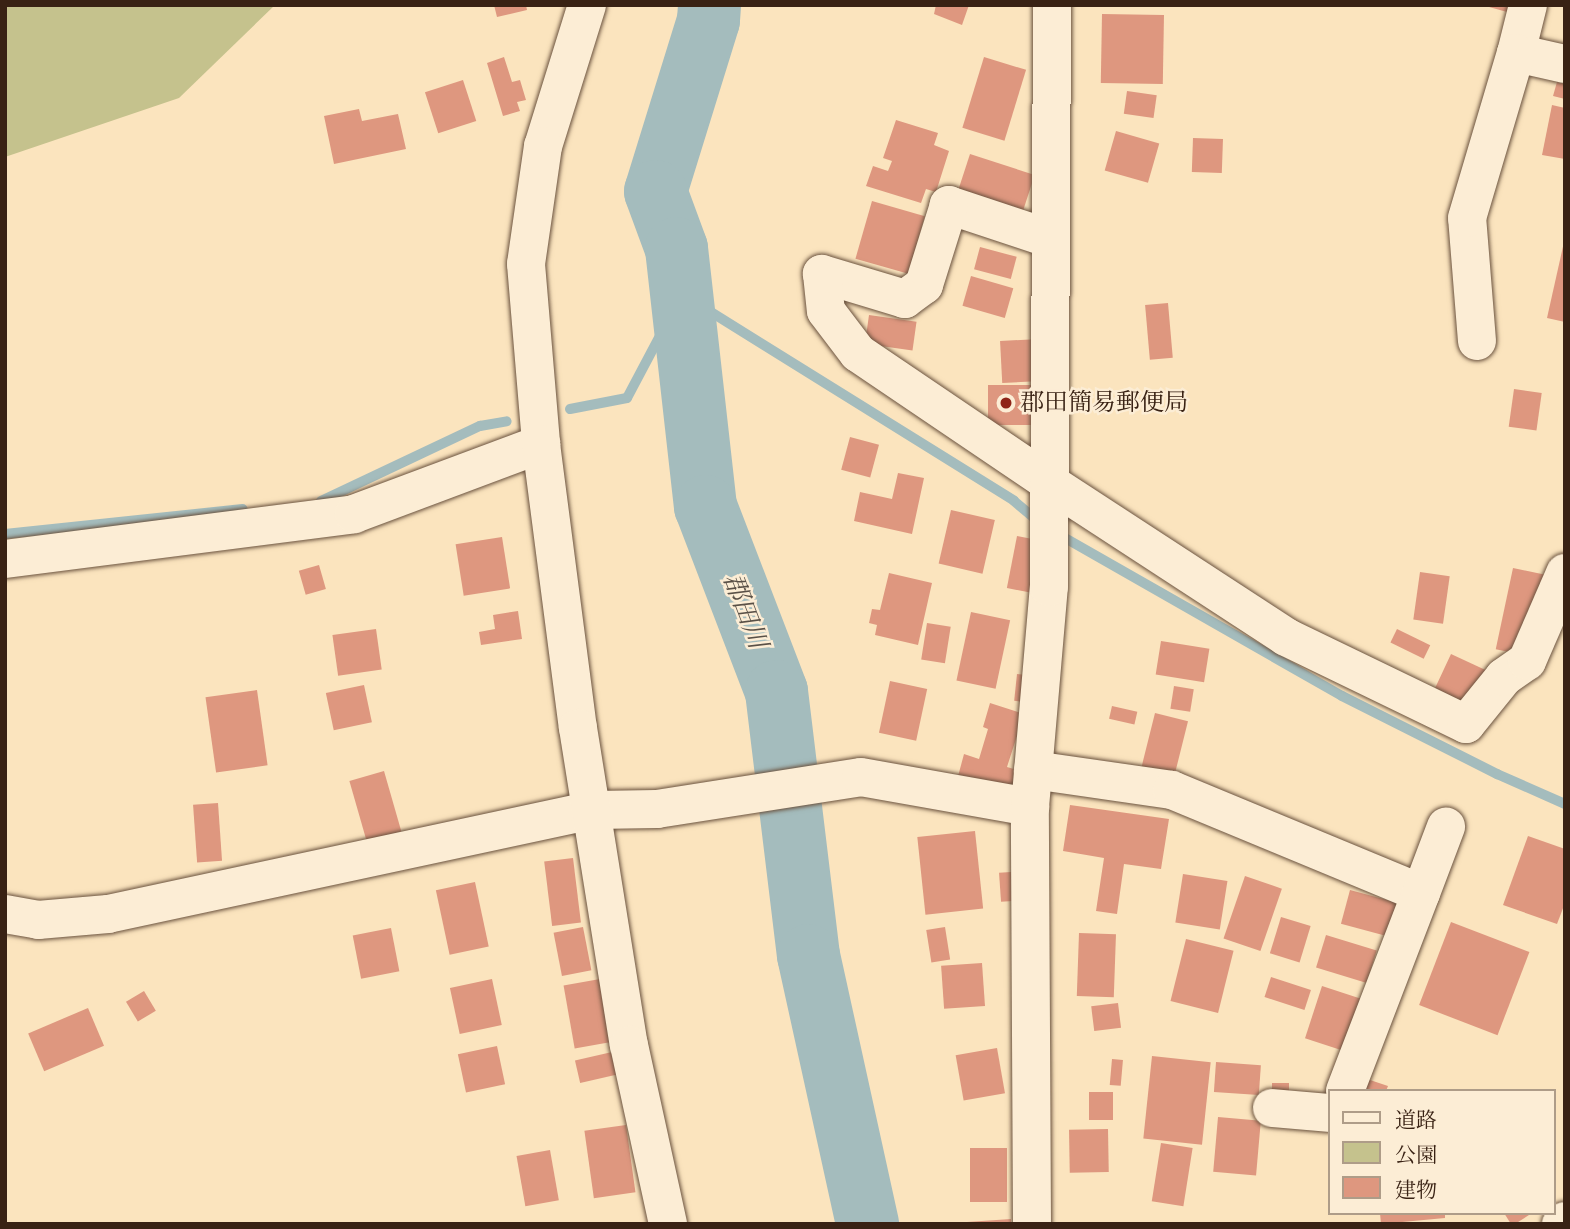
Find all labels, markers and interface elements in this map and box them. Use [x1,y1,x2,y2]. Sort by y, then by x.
place label: 郡田簡易郵便局 [1020,389,1188,417]
marker: 郡田簡易郵便局 [998,395,1014,411]
water label: 郡田川 [716,569,774,653]
legend [1328,1089,1556,1215]
text: 道路 [1395,1107,1437,1133]
text: 公園 [1395,1142,1437,1168]
text: 建物 [1395,1177,1437,1203]

